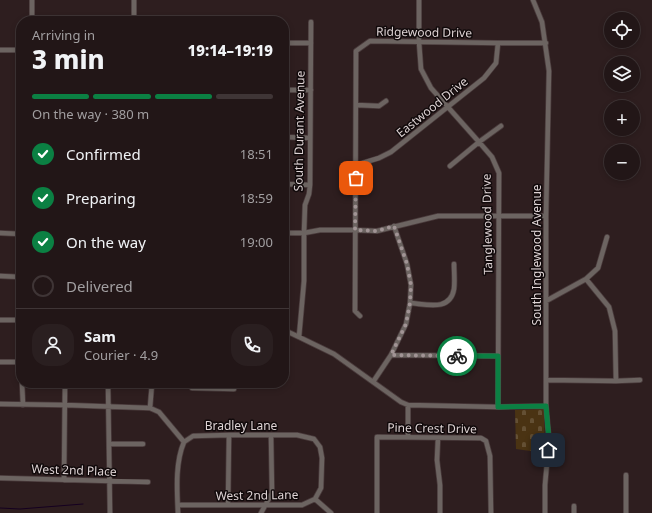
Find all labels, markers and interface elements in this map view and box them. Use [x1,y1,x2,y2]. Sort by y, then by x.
map controls [604,12,640,180]
button: locate [604,12,640,48]
street label: Ridgewood Drive [376,23,472,41]
text: Arriving in [32,26,95,44]
text: 19:14–19:19 [188,40,273,60]
text: 3 min [32,41,105,77]
button: layers [604,56,640,92]
street label: South Durant Avenue [289,70,309,192]
street label: Eastwood Drive [393,73,472,141]
button: + [604,100,640,136]
text: On the way · 380 m [32,105,149,123]
icon: check [32,143,54,165]
text: Confirmed [66,144,141,164]
button: − [604,144,640,180]
text: 18:51 [240,145,273,163]
pin [339,161,373,195]
icon: bag [345,167,367,189]
street label: Tanglewood Drive [478,173,496,275]
street label: South Inglewood Avenue [528,184,545,326]
icon: check [32,187,54,209]
text: Preparing [66,188,136,208]
text: 18:59 [240,189,273,207]
icon: check [32,231,54,253]
text: On the way [66,232,146,252]
text: 19:00 [240,233,273,251]
text: Delivered [66,276,133,296]
button: person [32,324,74,366]
button: phone [231,324,273,366]
text: Sam [84,326,116,346]
courier [437,336,477,376]
icon: bike [446,345,468,367]
text: Courier · 4.9 [84,346,158,364]
street label: Bradley Lane [205,417,278,434]
street label: Pine Crest Drive [387,419,477,437]
pin [531,433,565,467]
icon: home [537,439,559,461]
street label: West 2nd Place [31,460,117,480]
street label: West 2nd Lane [215,486,299,504]

